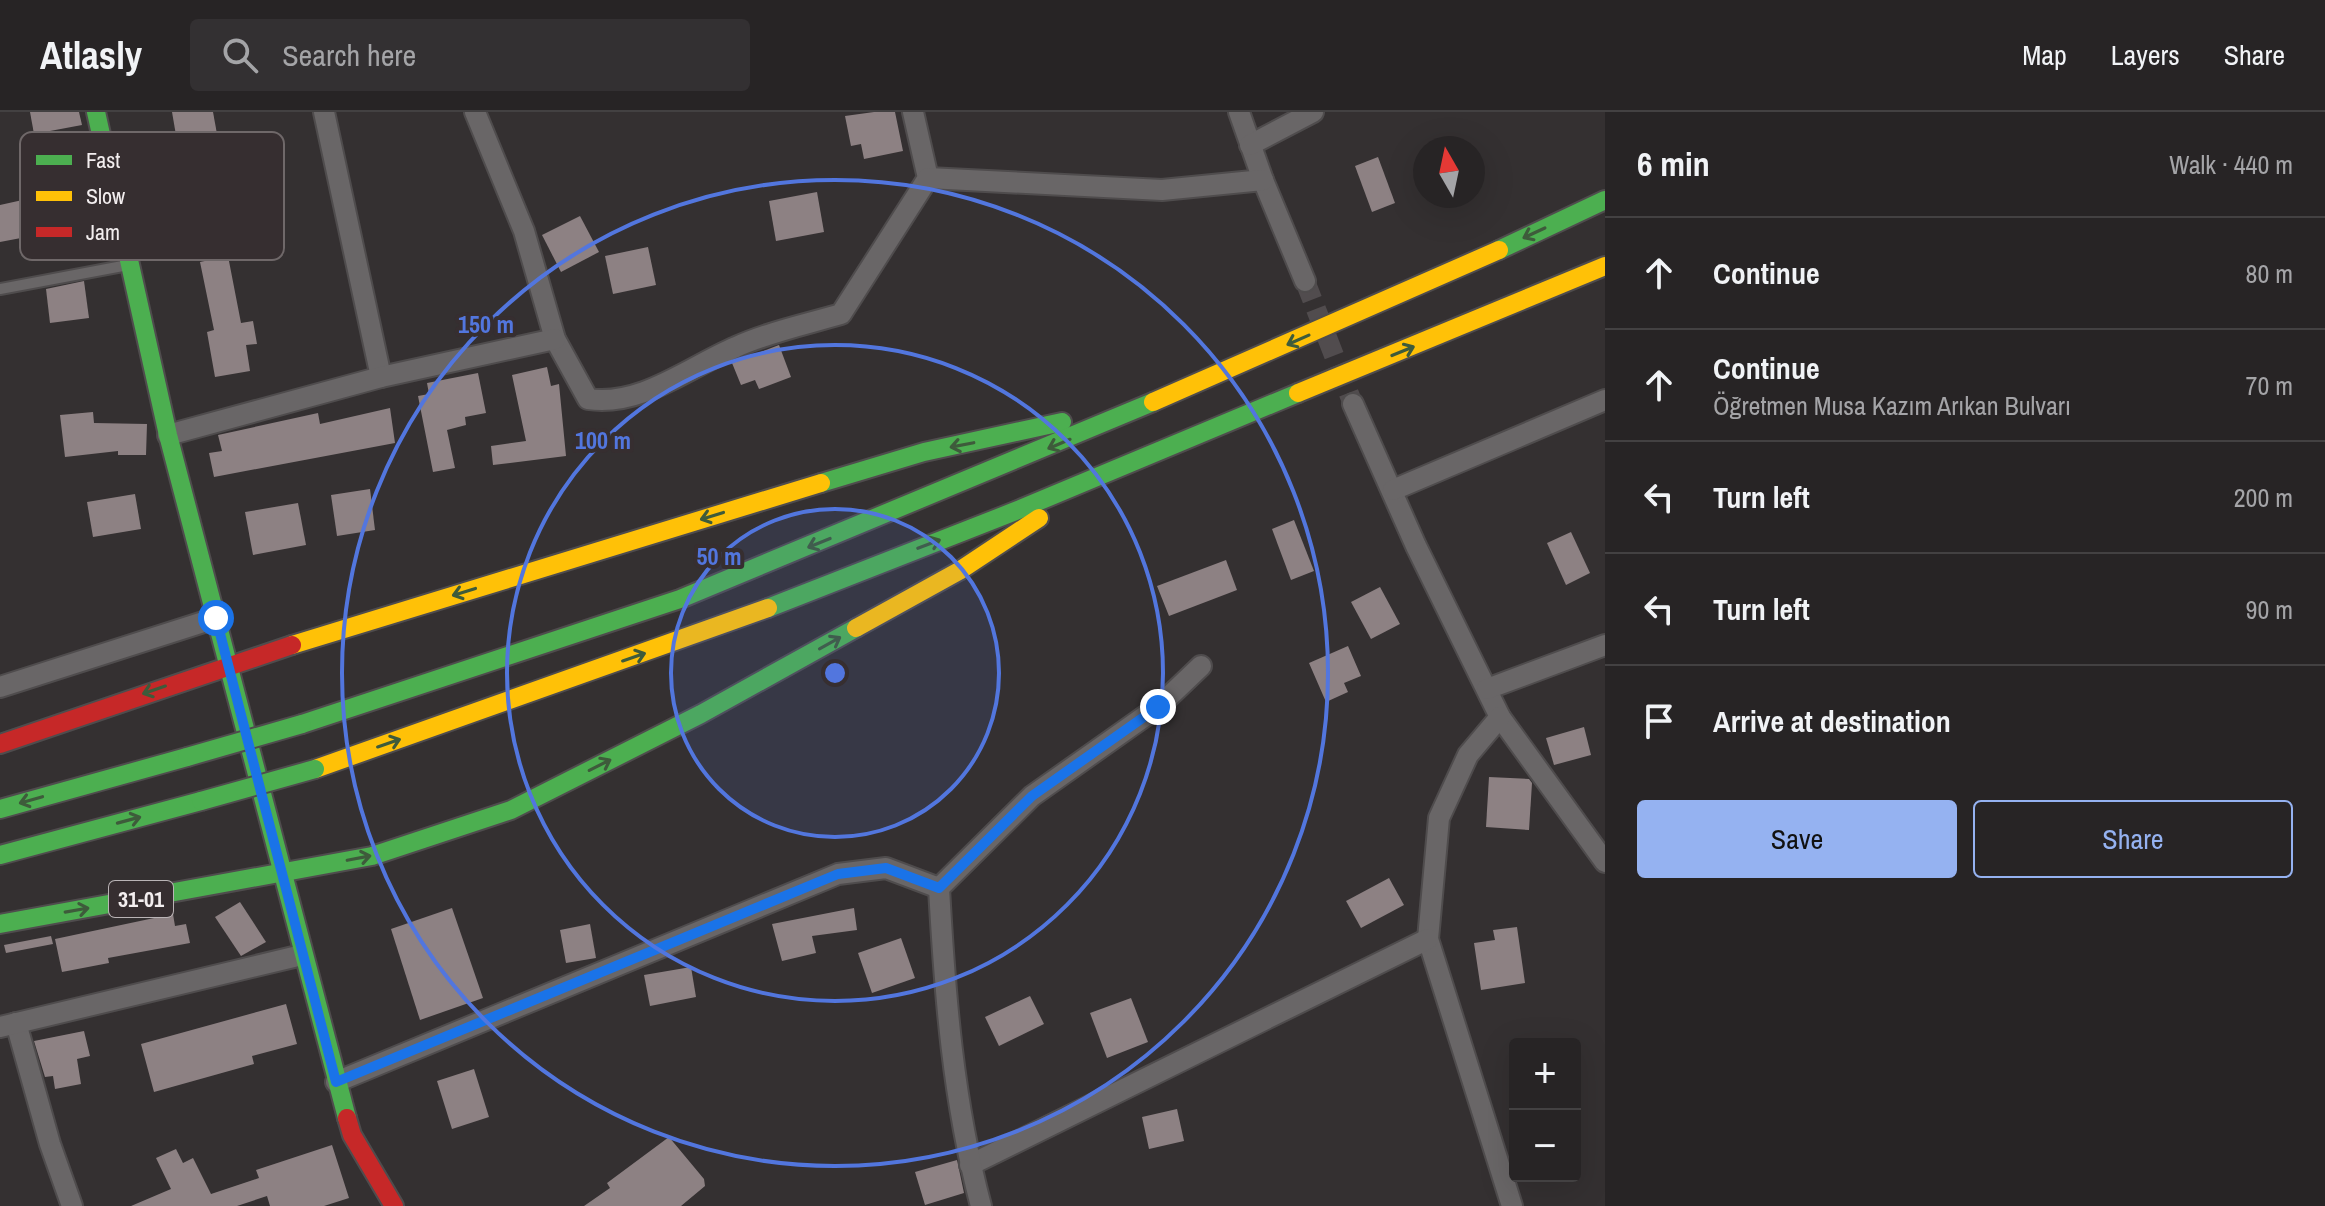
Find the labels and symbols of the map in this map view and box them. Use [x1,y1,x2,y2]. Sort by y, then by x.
legend [20,132,284,260]
north arrow [1413,136,1485,208]
text: Fast [86,145,120,175]
text: Slow [86,181,125,211]
text: Jam [86,217,120,247]
one-way arrow [1523,226,1547,241]
text: 150 m [458,308,514,340]
one-way arrow [1286,334,1310,349]
one-way arrow [1390,342,1415,357]
text: 100 m [575,424,631,456]
one-way arrow [1047,437,1072,452]
one-way arrow [950,438,975,453]
one-way arrow [700,509,726,524]
one-way arrow [807,536,832,551]
one-way arrow [916,536,941,551]
text: 50 m [697,540,741,572]
one-way arrow [451,585,477,600]
route start [198,600,234,636]
one-way arrow [818,635,841,651]
one-way arrow [621,649,646,664]
centre of rings [821,659,849,687]
one-way arrow [142,683,167,698]
route end [1140,689,1176,725]
one-way arrow [376,735,401,749]
one-way arrow [588,756,612,772]
one-way arrow [18,794,44,809]
one-way arrow [116,812,142,827]
one-way arrow [345,850,371,865]
road number: 31-01 [109,881,173,917]
one-way arrow [64,902,89,917]

